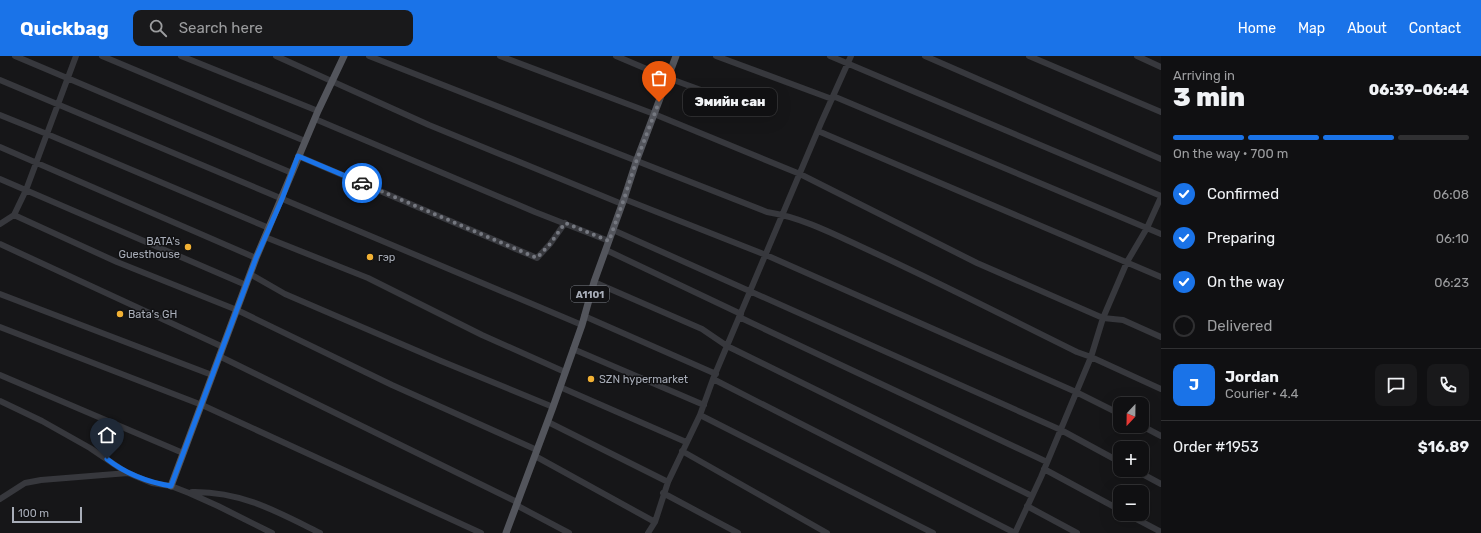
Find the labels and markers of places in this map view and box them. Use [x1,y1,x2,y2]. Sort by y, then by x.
pin [642,61,676,102]
callout: Эмийн сан [683,88,777,116]
place label: BATA's Guesthouse [118,235,180,261]
marker: BATA's Guesthouse [183,242,193,252]
place label: гэр [378,251,395,264]
marker: гэр [365,252,375,262]
place label: Bata's GH [128,308,177,321]
marker: Bata's GH [115,309,125,319]
place label: SZN hypermarket [599,373,689,386]
marker: SZN hypermarket [586,374,596,384]
pin [90,418,124,459]

